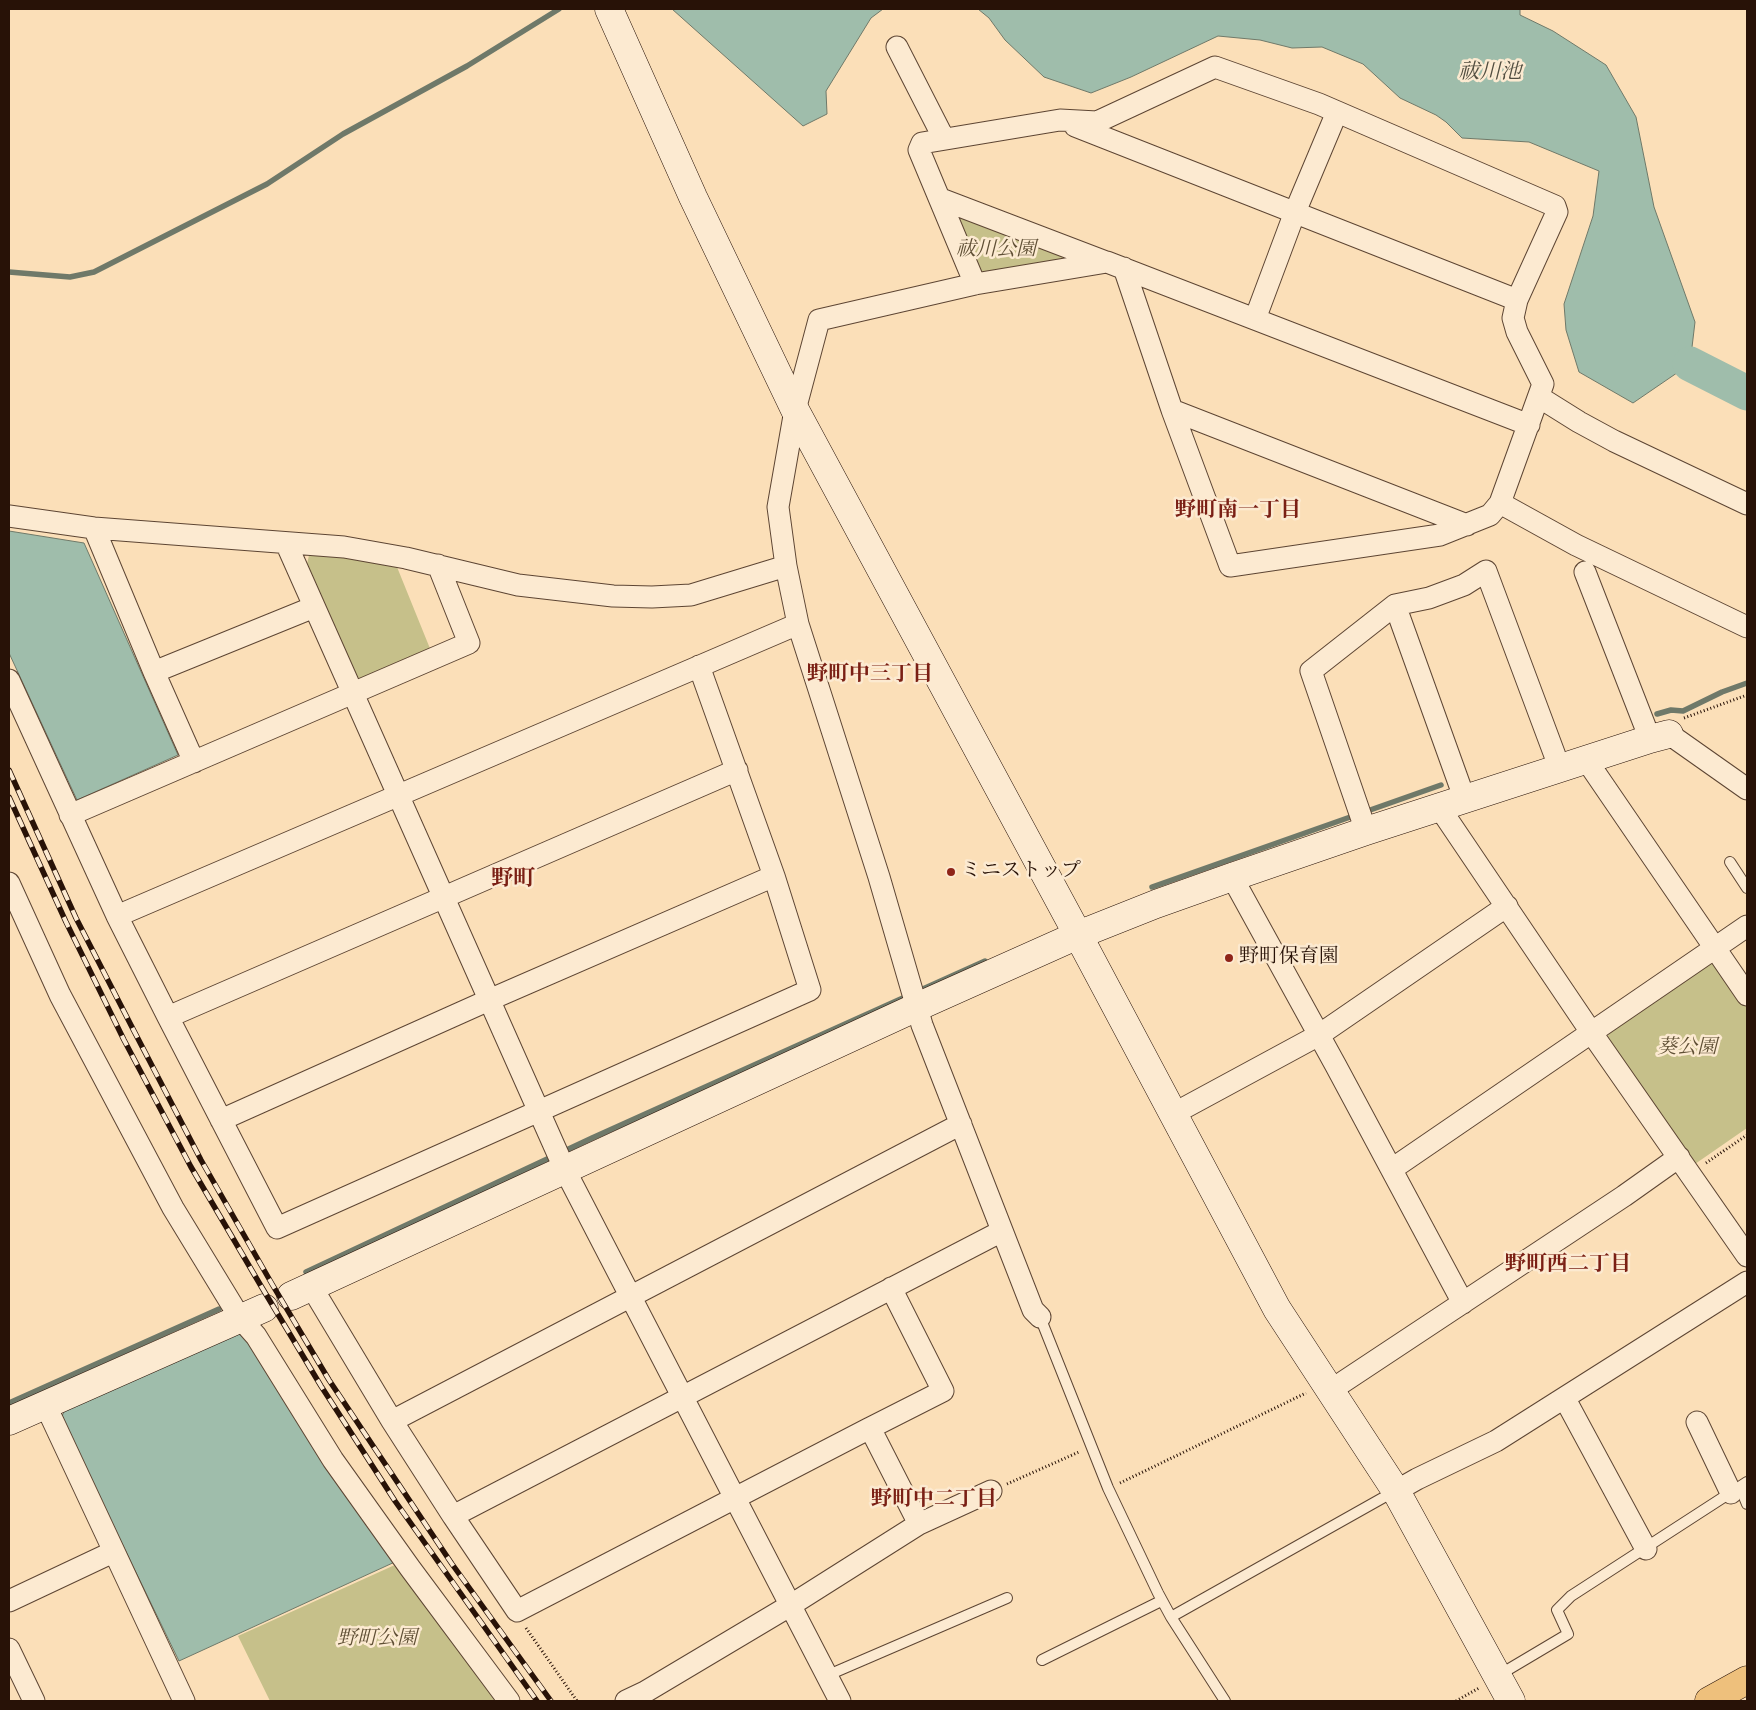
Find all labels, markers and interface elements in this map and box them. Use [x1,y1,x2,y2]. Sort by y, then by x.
water label: 祓川池 [1459,61,1521,87]
park label: 祓川公園 [956,239,1036,263]
district label: 野町南一丁目 [1175,499,1301,525]
district label: 野町中三丁目 [807,663,933,689]
place label: ミニストップ [961,860,1081,884]
marker: ミニストップ [945,866,957,878]
district label: 野町 [491,868,535,894]
place label: 野町保育園 [1239,946,1339,970]
marker: 野町保育園 [1223,952,1235,964]
park label: 葵公園 [1657,1037,1717,1061]
district label: 野町西二丁目 [1505,1253,1631,1279]
district label: 野町中二丁目 [871,1488,997,1514]
park label: 野町公園 [337,1628,417,1652]

